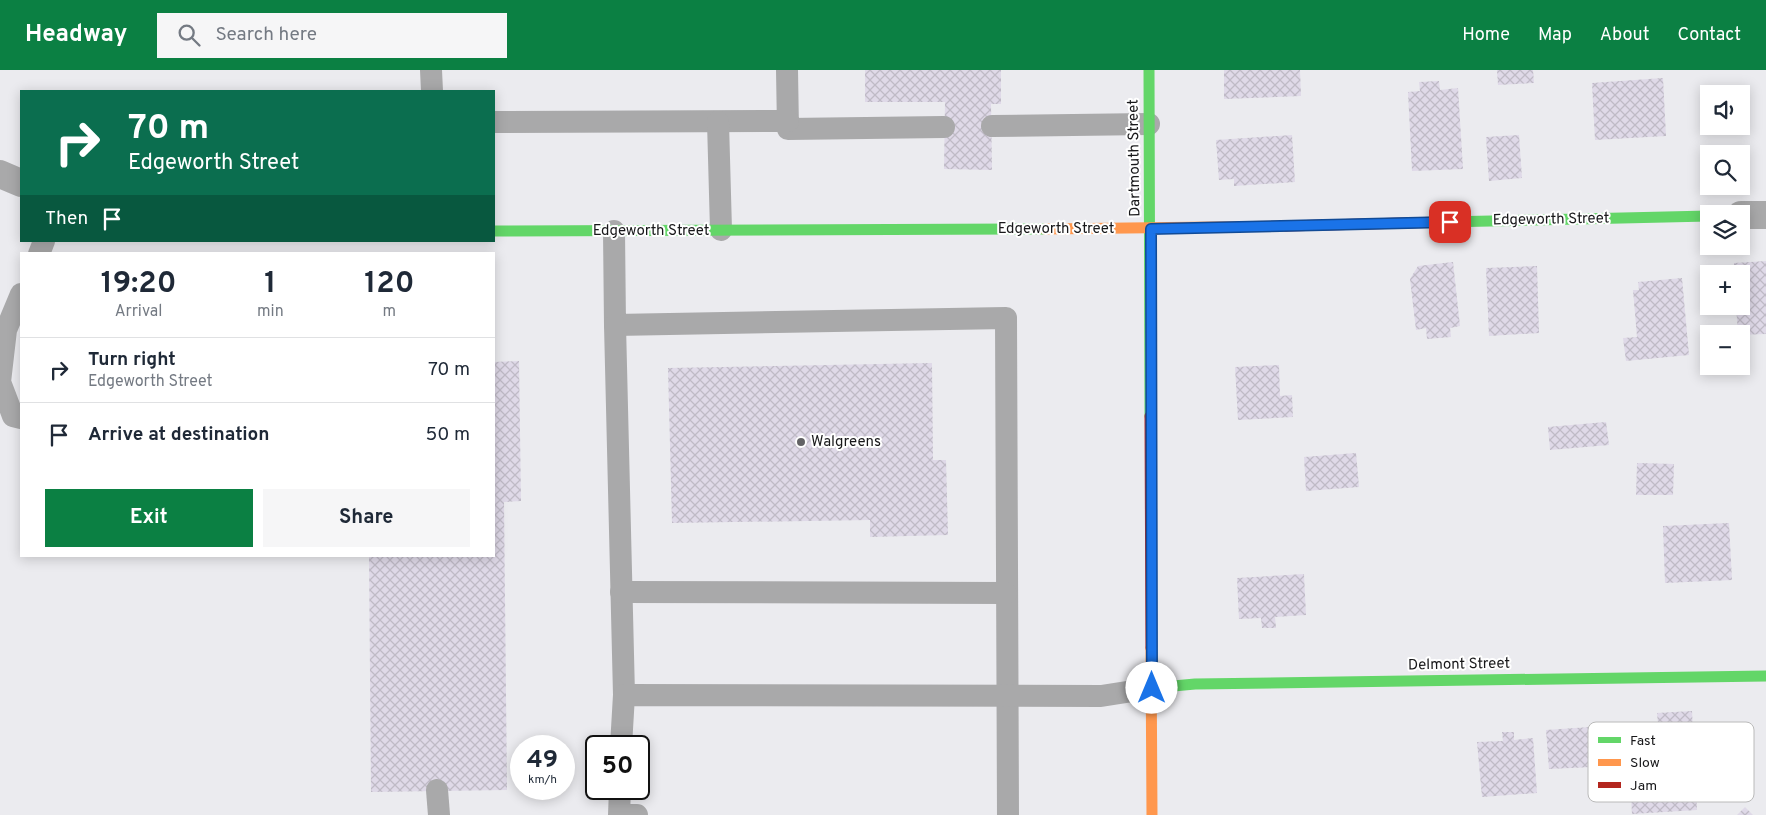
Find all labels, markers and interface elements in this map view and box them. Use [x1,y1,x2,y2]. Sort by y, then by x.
search box [157,13,507,58]
text: Headway [25,20,127,50]
icon: search [175,21,203,49]
text: Search here [215,23,317,47]
text: Home [1462,24,1510,47]
text: Map [1538,24,1572,47]
text: About [1600,24,1649,47]
text: Contact [1677,24,1741,47]
map controls [1700,85,1750,375]
button: sound [1700,85,1750,135]
street label: Dartmouth Street [1124,99,1146,217]
text: 70 m [128,107,209,151]
icon: right [45,110,110,175]
button: search [1700,145,1750,195]
text: Edgeworth Street [128,150,299,177]
pin [1429,201,1471,243]
icon: arrive [98,205,126,233]
button: layers [1700,205,1750,255]
text: Then [45,207,88,231]
icon: arrive [1436,208,1464,236]
street label: Edgeworth Street [1492,209,1610,231]
street label: Edgeworth Street [998,220,1114,239]
street label: Edgeworth Street [593,222,709,241]
button: + [1700,265,1750,315]
text: 19:20 [101,266,176,303]
text: 1 [264,266,276,303]
text: 120 [364,266,414,303]
text: Arrival [115,302,162,322]
text: min [257,302,284,322]
text: m [383,302,396,322]
button: − [1700,325,1750,375]
text: Turn right [88,348,176,372]
icon: right [45,356,73,384]
text: 70 m [428,358,470,382]
text: Edgeworth Street [88,372,213,392]
icon: arrive [45,421,73,449]
text: Arrive at destination [88,423,269,447]
text: 50 m [425,423,470,447]
place label: Walgreens [811,433,881,452]
marker: Walgreens [795,436,807,448]
button: Exit [45,489,253,547]
button: Share [263,489,470,547]
street label: Delmont Street [1408,655,1510,675]
position arrow [1125,661,1177,713]
legend [1588,722,1754,802]
text: Fast [1630,733,1656,750]
speed limit sign: 50 [585,735,650,800]
text: 49 [527,745,558,777]
text: Slow [1630,755,1660,772]
text: km/h [528,772,557,788]
text: Jam [1630,778,1657,795]

